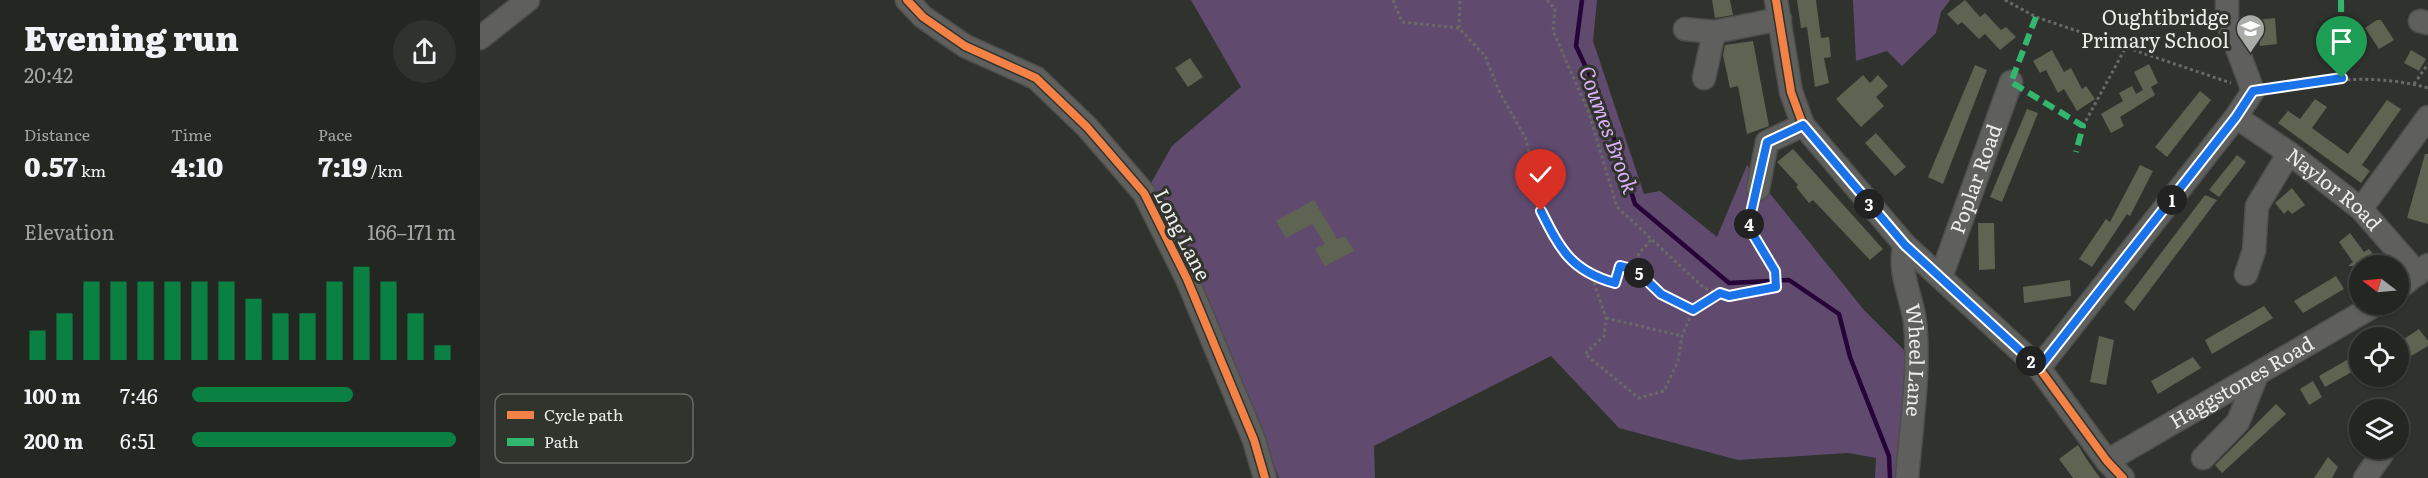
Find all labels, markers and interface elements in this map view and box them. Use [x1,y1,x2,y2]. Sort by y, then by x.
place label: Oughtibridge Primary School [2081,1,2229,54]
text: Evening run [24,12,239,61]
school or university icon: Oughtibridge Primary School [2234,13,2266,55]
pin [2316,16,2367,78]
button: share [393,20,456,83]
icon: arrive [2325,25,2358,58]
text: 20:42 [24,59,73,89]
water label: Coumes Brook [1573,61,1648,198]
street label: Poplar Road [1941,119,2008,238]
text: Distance [24,122,90,146]
text: Time [171,122,212,146]
text: Pace [318,122,352,146]
street label: Naylor Road [2281,139,2390,236]
text: 0.57 [24,146,78,185]
text: 4:10 [171,146,223,185]
text: 7:19 [318,146,368,185]
pin [1515,149,1566,211]
text: km [78,158,106,182]
text: /km [368,158,403,182]
icon: check [1524,158,1557,191]
street label: Long Lane [1148,183,1220,285]
pin: 1 [2157,185,2187,215]
text: 1 [2169,188,2175,212]
pin: 3 [1854,189,1884,219]
text: 3 [1865,192,1873,216]
pin: 4 [1734,209,1764,239]
text: 4 [1744,212,1754,236]
text: Elevation [24,216,114,246]
text: 166–171 m [367,216,456,246]
north arrow [2349,255,2409,315]
map controls [2349,255,2409,459]
pin: 5 [1624,258,1654,288]
text: 5 [1635,261,1643,285]
street label: Wheel Lane [1899,301,1933,418]
street label: Haggstones Road [2163,327,2319,435]
button: locate [2349,327,2409,387]
pin: 2 [2016,346,2046,376]
text: 2 [2027,349,2035,373]
text: 100 m [24,380,81,410]
text: 7:46 [120,380,158,410]
legend [495,394,693,463]
button: layers [2349,399,2409,459]
text: Cycle path [544,402,624,426]
text: 200 m [24,425,83,455]
text: 6:51 [120,425,156,455]
text: Path [544,429,579,453]

